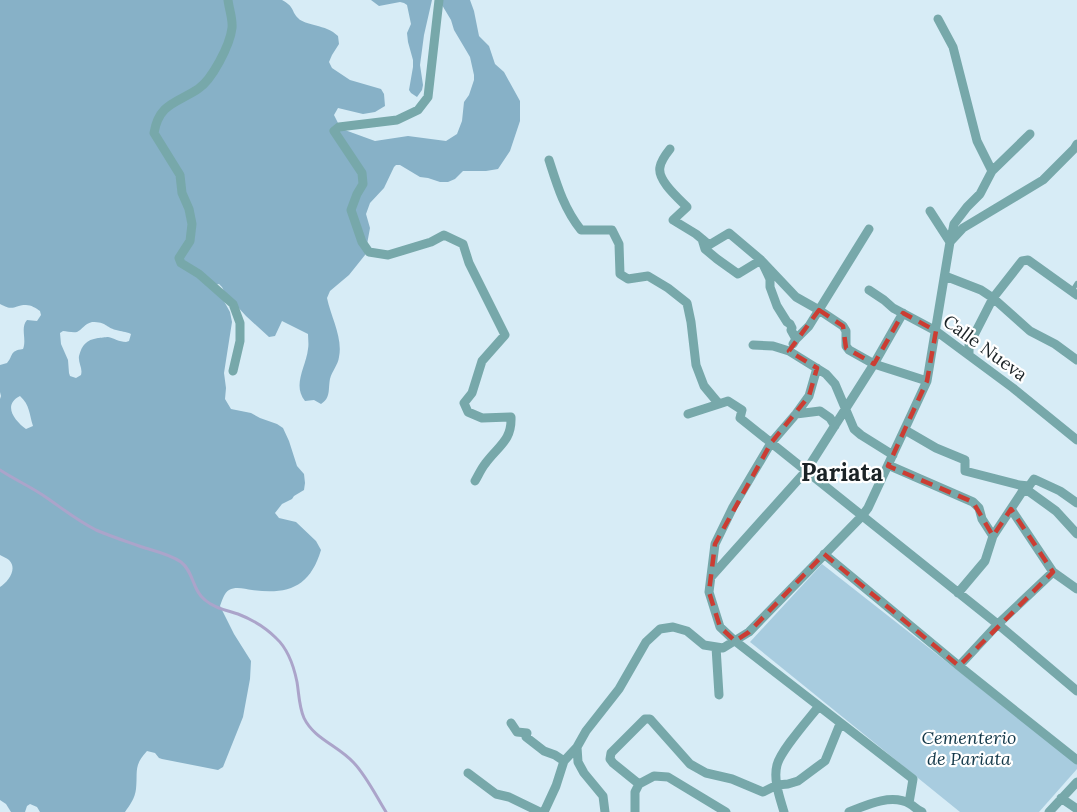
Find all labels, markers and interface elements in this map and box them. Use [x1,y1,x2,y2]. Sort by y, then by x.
street label: Calle Nueva [939,309,1032,386]
district label: Pariata [801,457,883,488]
park label: Cementerio de Pariata [922,726,1016,770]

